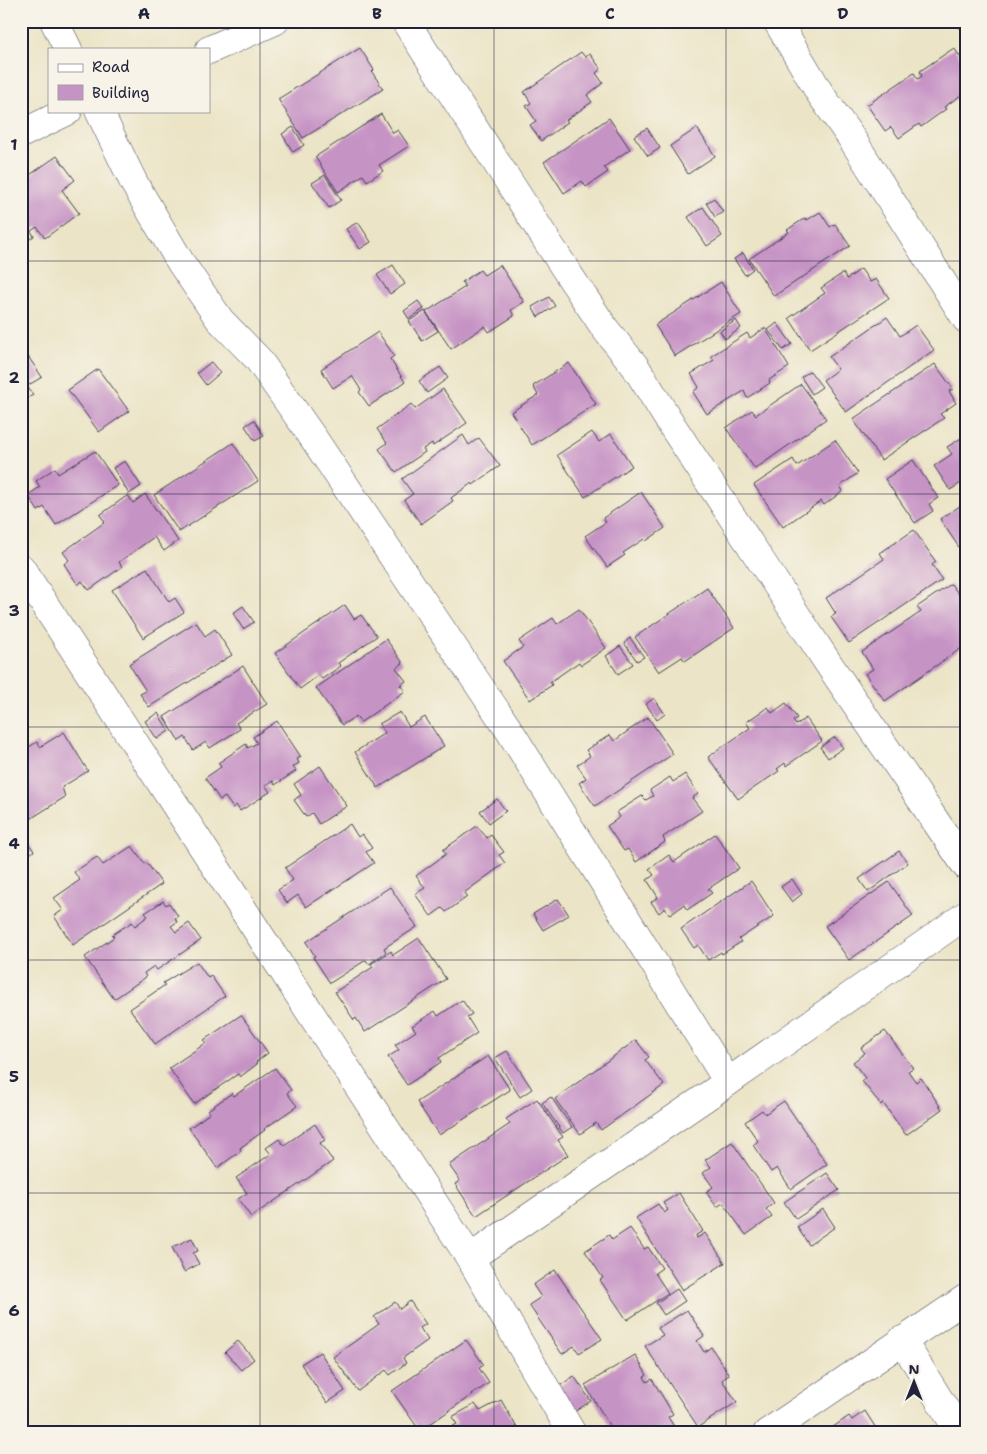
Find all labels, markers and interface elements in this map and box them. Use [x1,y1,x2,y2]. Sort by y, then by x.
text: A [138,3,150,24]
text: B [372,3,382,24]
text: C [605,3,615,24]
text: D [837,3,849,24]
legend [48,48,210,112]
text: Road [92,57,130,77]
text: Building [92,83,149,103]
text: 1 [10,134,18,155]
text: 2 [8,367,20,388]
text: 3 [8,600,20,621]
text: 4 [8,833,20,854]
text: 5 [9,1066,19,1087]
text: 6 [8,1300,20,1321]
north arrow [890,1356,940,1406]
text: N [908,1360,920,1378]

